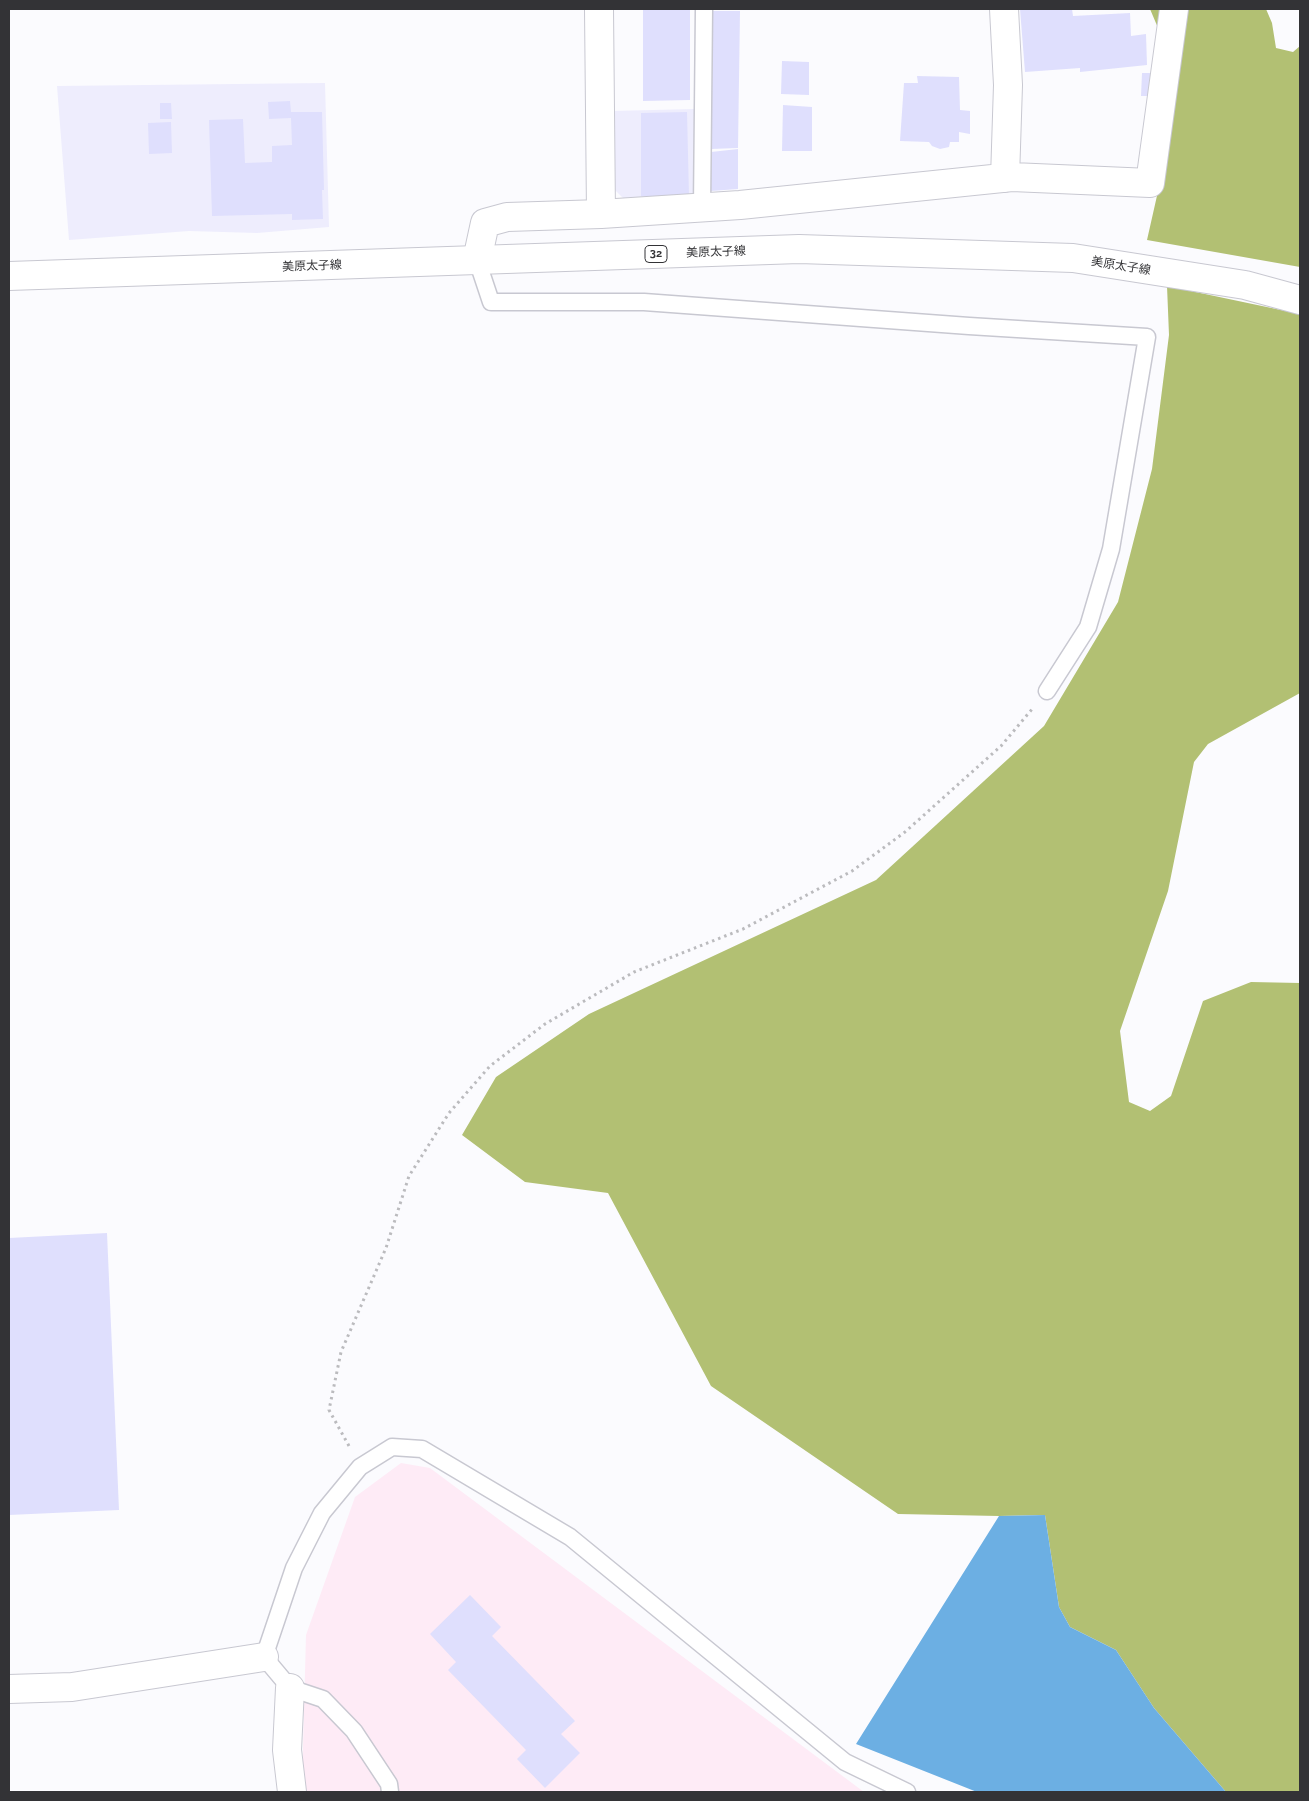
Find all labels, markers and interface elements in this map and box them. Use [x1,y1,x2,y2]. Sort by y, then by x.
street label: 美原太子線 [686,244,746,260]
road number: 32 [645,245,667,262]
street label: 美原太子線 [1090,254,1152,278]
street label: 美原太子線 [282,258,342,274]

